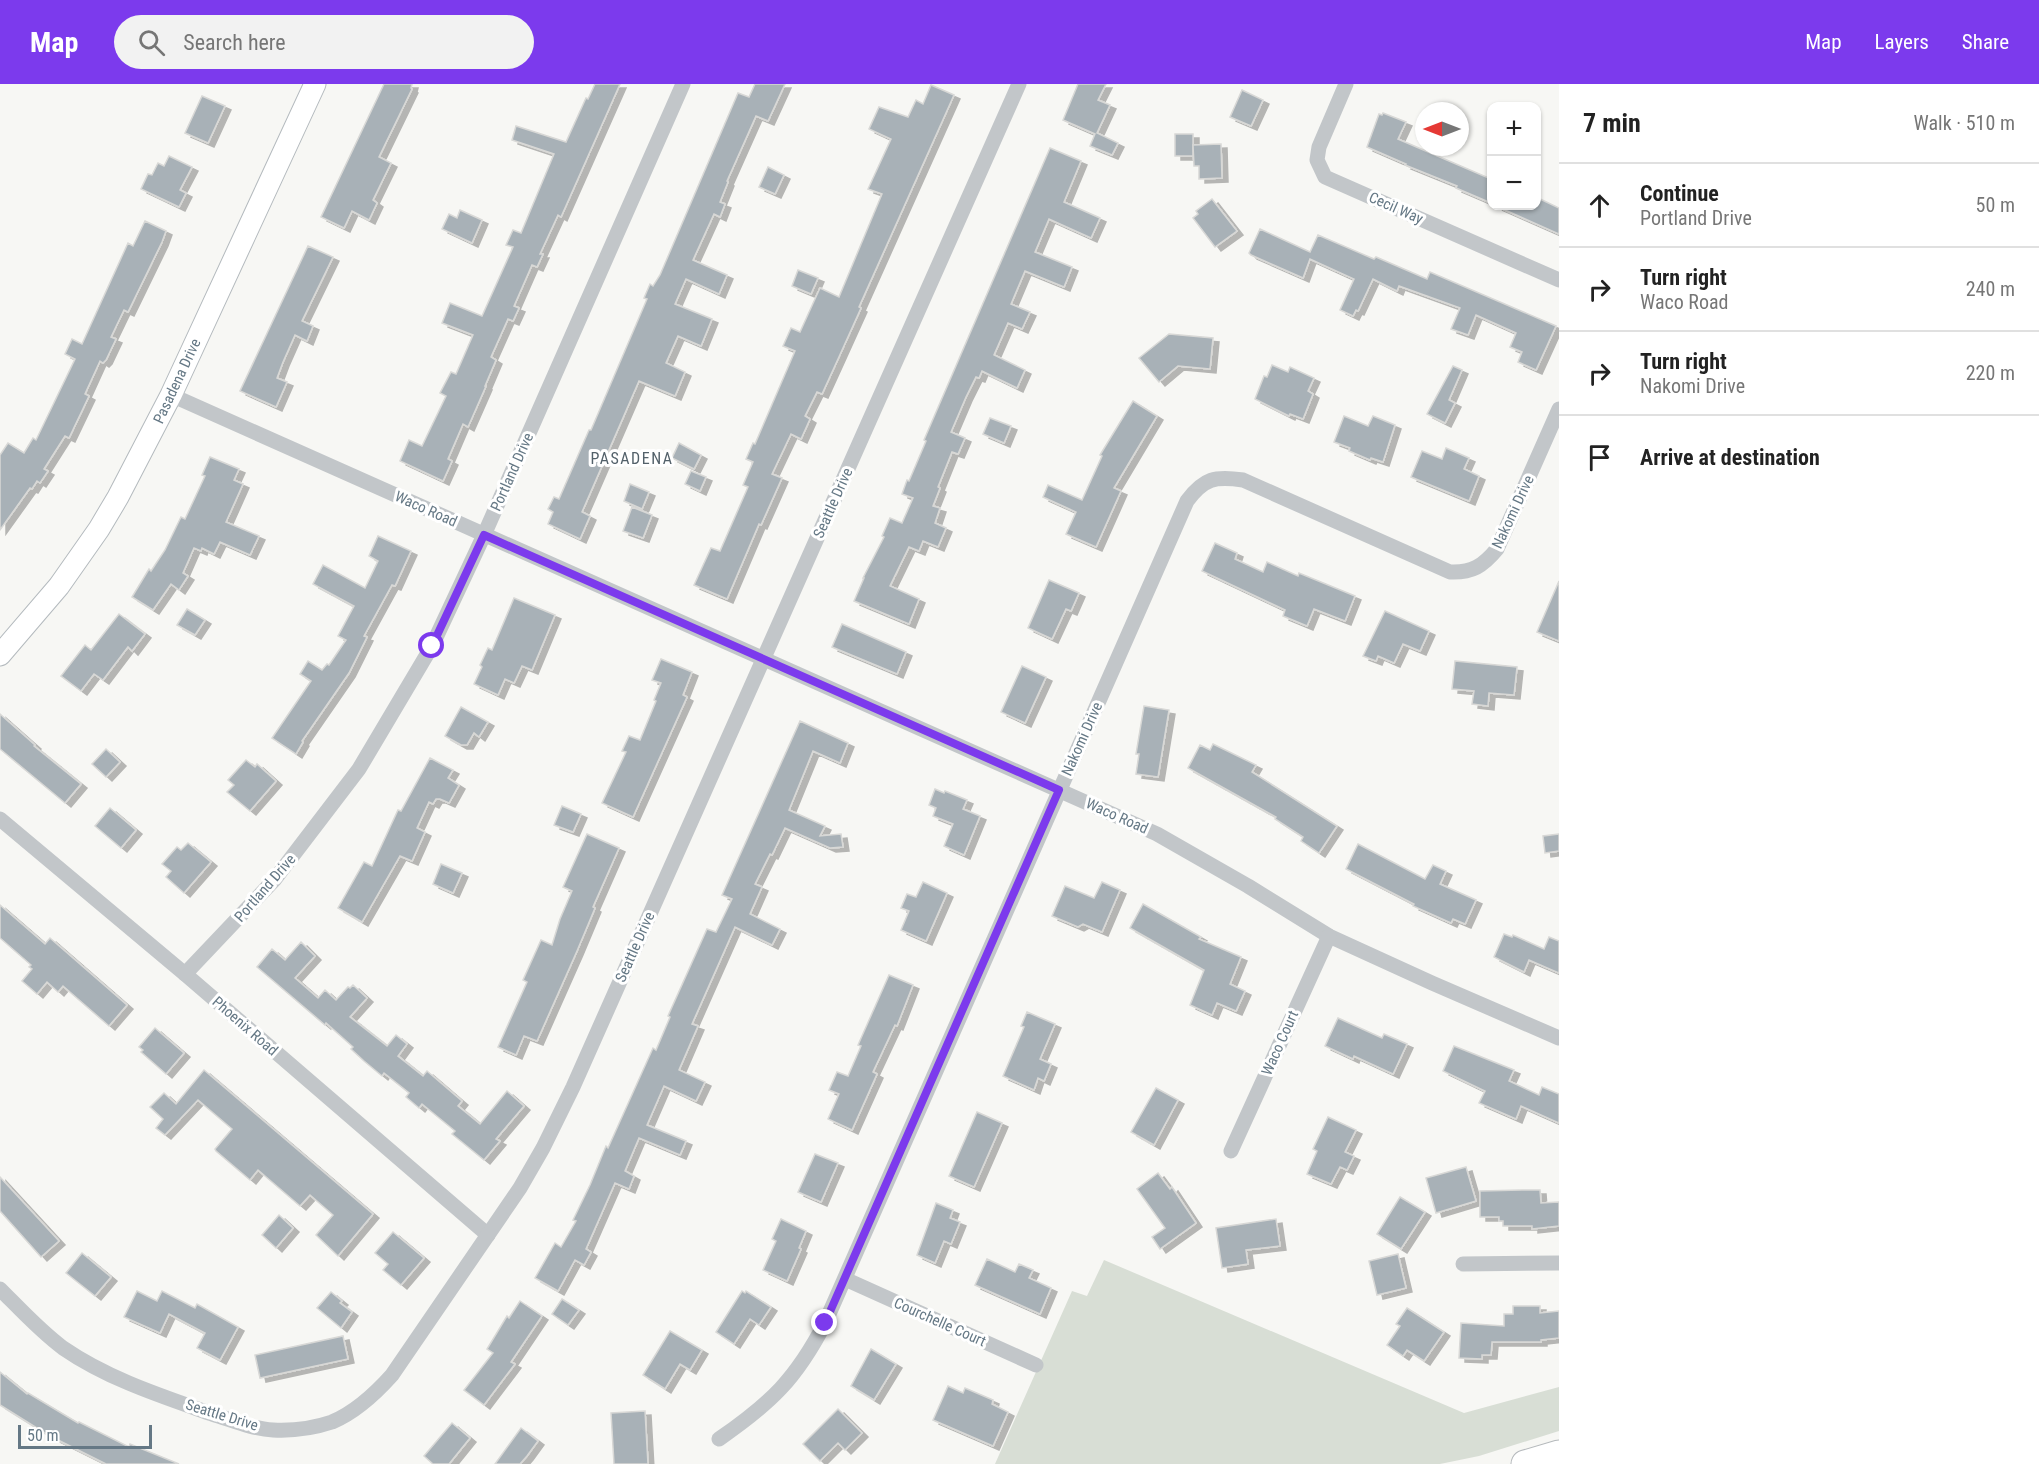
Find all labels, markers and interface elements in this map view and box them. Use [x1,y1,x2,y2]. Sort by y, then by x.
search box [114,15,534,69]
text: Map [30,26,78,59]
icon: search [135,26,168,59]
text: Search here [183,30,286,55]
text: Map [1805,30,1842,54]
text: Layers [1875,30,1929,54]
text: Share [1962,30,2009,54]
north arrow [1415,102,1469,156]
map controls [1487,102,1541,210]
button: + [1487,102,1541,156]
text: 7 min [1583,108,1641,138]
text: Walk · 510 m [1914,111,2015,135]
button: − [1487,156,1541,210]
text: Continue [1640,181,1719,206]
street label: Cecil Way [1366,188,1426,228]
icon: ahead [1583,189,1616,222]
text: 50 m [1976,193,2015,217]
text: Portland Drive [1640,206,1752,230]
text: Turn right [1640,265,1727,290]
icon: right [1583,273,1616,306]
text: 240 m [1966,277,2015,301]
text: Waco Road [1640,290,1729,314]
street label: Pasadena Drive [149,336,205,426]
text: Turn right [1640,349,1727,374]
icon: right [1583,357,1616,390]
text: 220 m [1966,361,2015,385]
text: Nakomi Drive [1640,374,1745,398]
street label: Portland Drive [487,430,537,514]
icon: arrive [1583,441,1616,474]
text: Arrive at destination [1640,445,1820,470]
district label: PASADENA [591,449,673,468]
street label: Seattle Drive [810,465,856,541]
street label: Nakomi Drive [1488,472,1538,552]
street label: Waco Road [392,487,460,531]
route start [418,632,444,658]
street label: Nakomi Drive [1058,699,1106,779]
street label: Waco Road [1083,794,1151,838]
street label: Portland Drive [231,850,299,926]
street label: Seattle Drive [612,909,658,985]
street label: Phoenix Road [209,993,281,1059]
street label: Waco Court [1258,1008,1302,1078]
street label: Courchelle Court [891,1294,989,1350]
route end [811,1309,837,1335]
street label: Seattle Drive [184,1395,260,1435]
scale bar [18,1422,152,1450]
text: 50 m [27,1426,59,1445]

